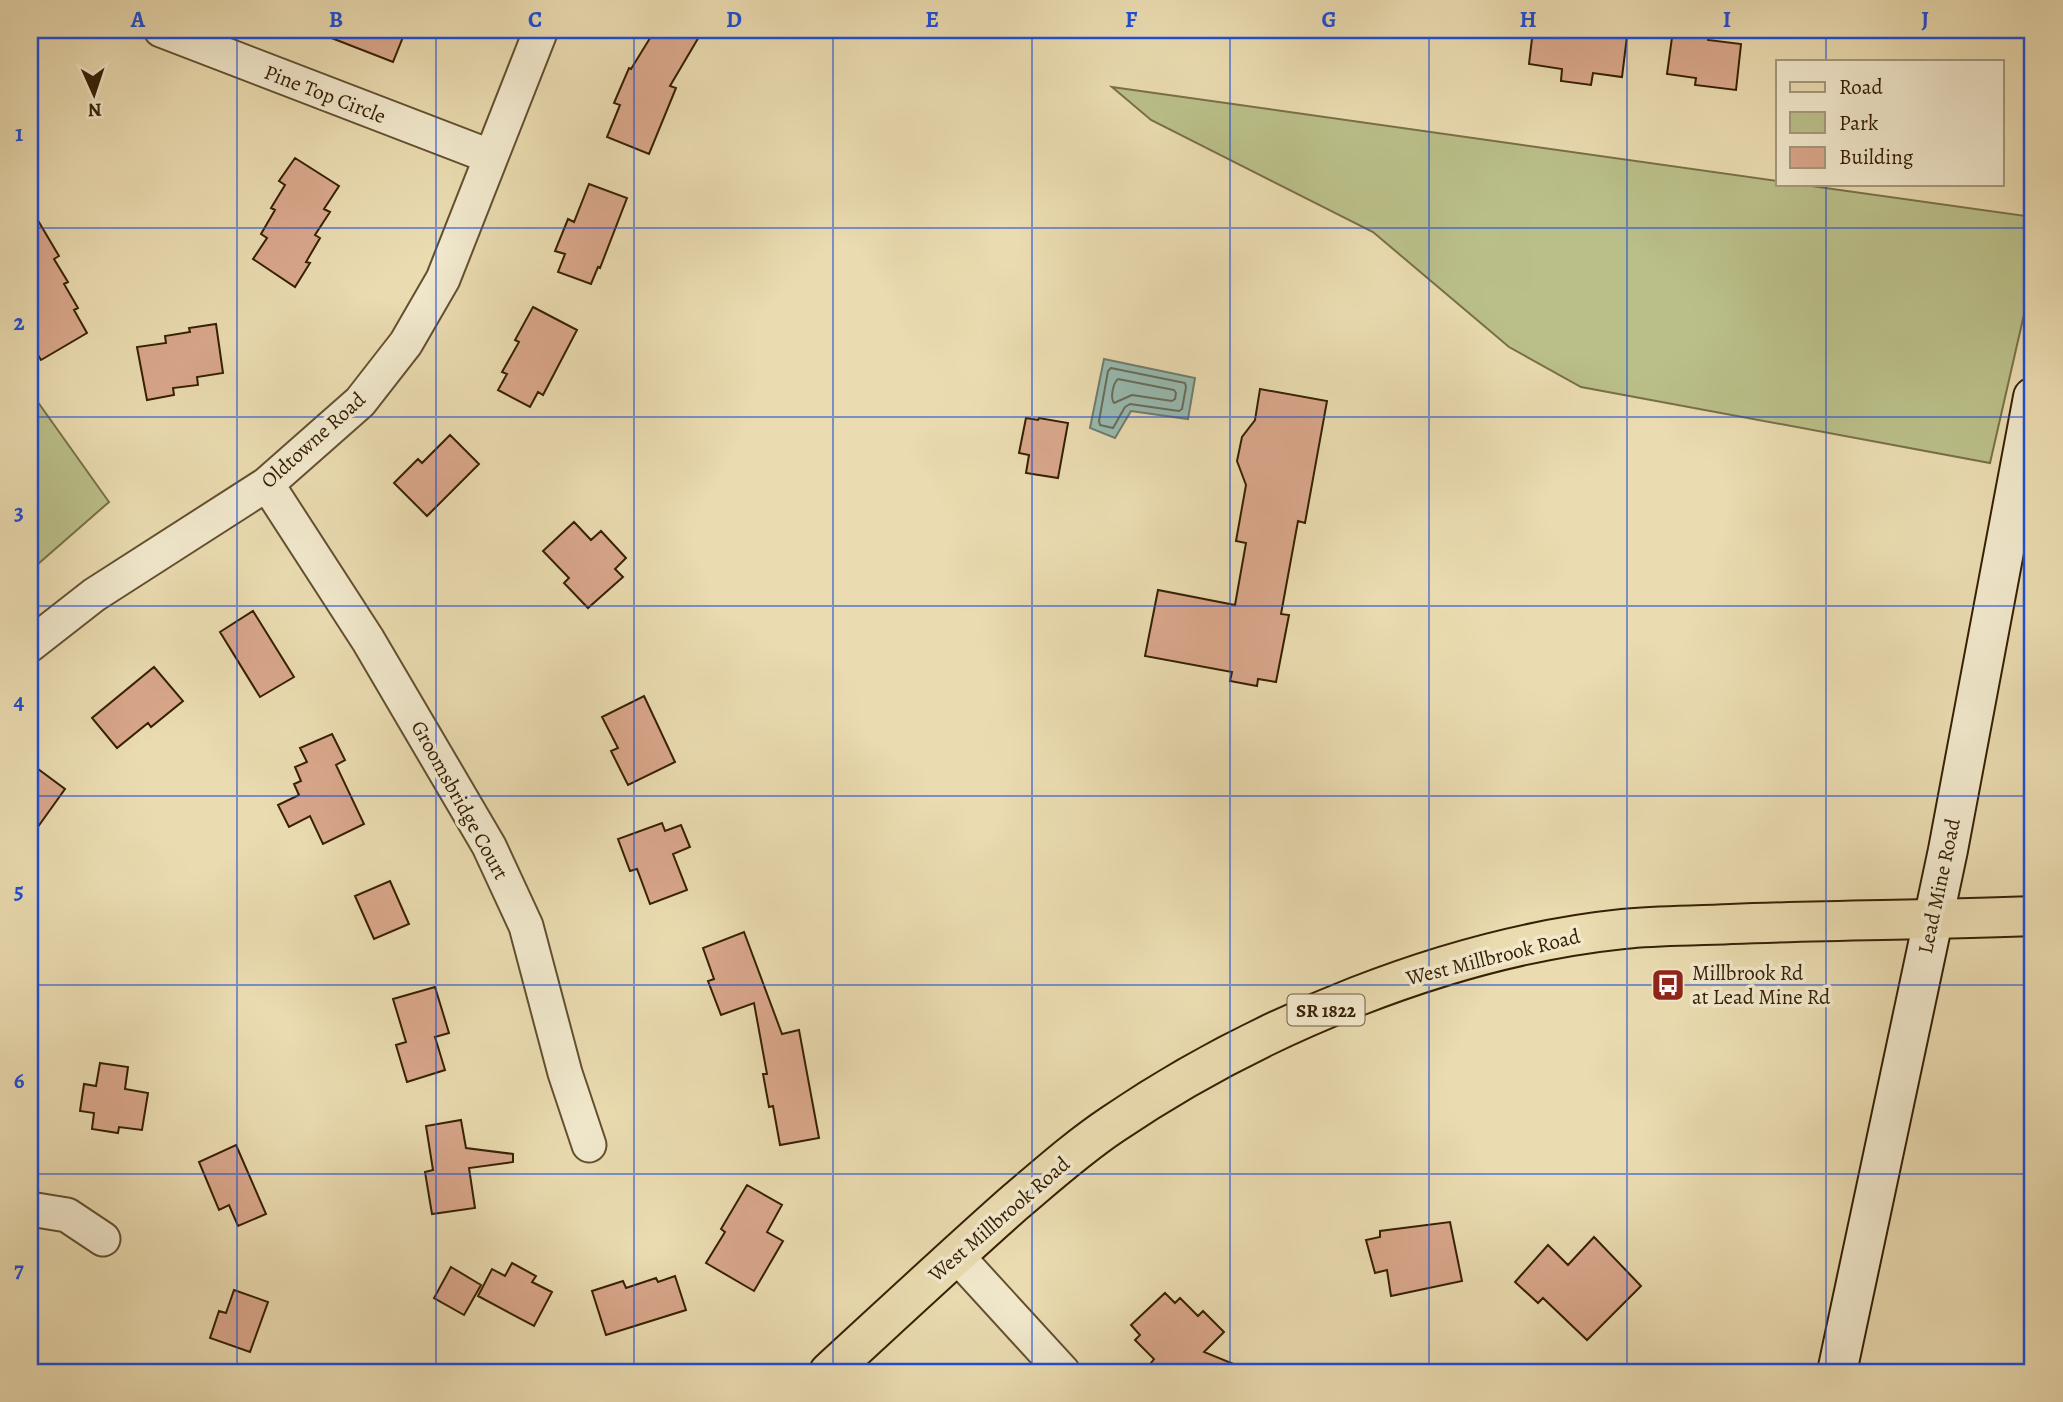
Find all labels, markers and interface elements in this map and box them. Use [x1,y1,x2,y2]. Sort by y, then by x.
text: A [130,4,146,35]
text: B [329,4,343,35]
text: C [528,4,542,35]
text: D [726,4,742,35]
text: E [925,4,939,35]
text: F [1125,4,1138,35]
text: G [1321,4,1337,35]
text: H [1519,4,1537,35]
text: I [1723,4,1731,35]
text: J [1921,4,1929,35]
street label: Pine Top Circle [260,58,390,130]
north arrow [60,60,130,130]
legend [1776,60,2004,186]
text: Road [1839,73,1883,101]
text: N [87,97,102,123]
text: Park [1839,109,1879,137]
text: 1 [15,118,23,149]
text: Building [1839,143,1914,171]
text: 2 [13,307,25,338]
street label: Oldtowne Road [255,385,372,494]
text: 3 [14,497,24,528]
text: 4 [14,686,25,717]
street label: Groomsbridge Court [405,715,515,885]
street label: Lead Mine Road [1911,815,1967,956]
text: 5 [14,875,24,906]
street label: West Millbrook Road [1402,922,1584,992]
place label: Millbrook Rd at Lead Mine Rd [1692,959,1831,1011]
bus stop icon: Millbrook Rd at Lead Mine Rd [1649,966,1687,1004]
road number: SR 1822 [1288,994,1364,1026]
text: 6 [14,1065,25,1096]
street label: West Millbrook Road [922,1149,1076,1289]
text: 7 [14,1254,24,1285]

